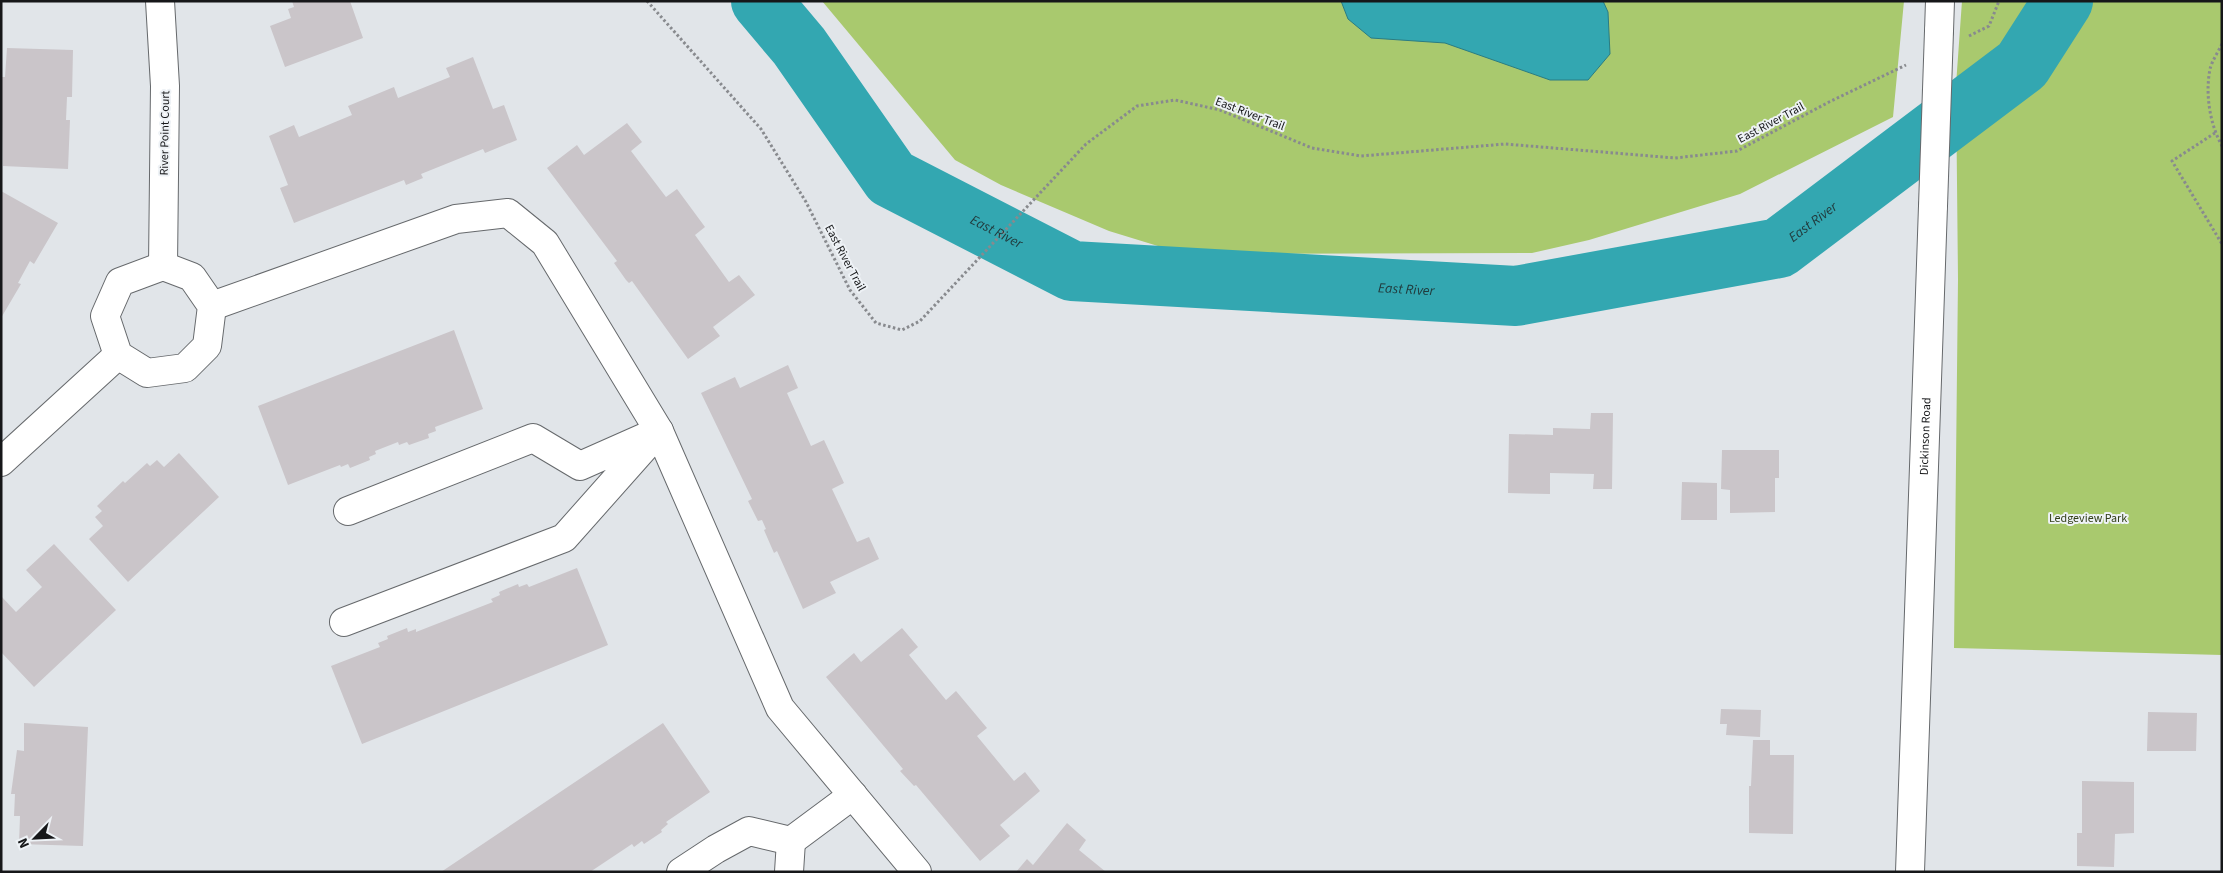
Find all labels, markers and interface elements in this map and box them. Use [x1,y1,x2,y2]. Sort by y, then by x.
street label: River Point Court [156,90,174,176]
street label: East River Trail [1213,93,1287,135]
street label: East River Trail [1735,98,1807,148]
water label: East River [1785,197,1843,247]
water label: East River [966,210,1027,254]
street label: East River Trail [820,222,870,294]
water label: East River [1377,278,1436,301]
street label: Dickinson Road [1915,397,1935,475]
park label: Ledgeview Park [2049,510,2127,527]
north arrow [10,813,60,863]
text: N [13,835,35,851]

